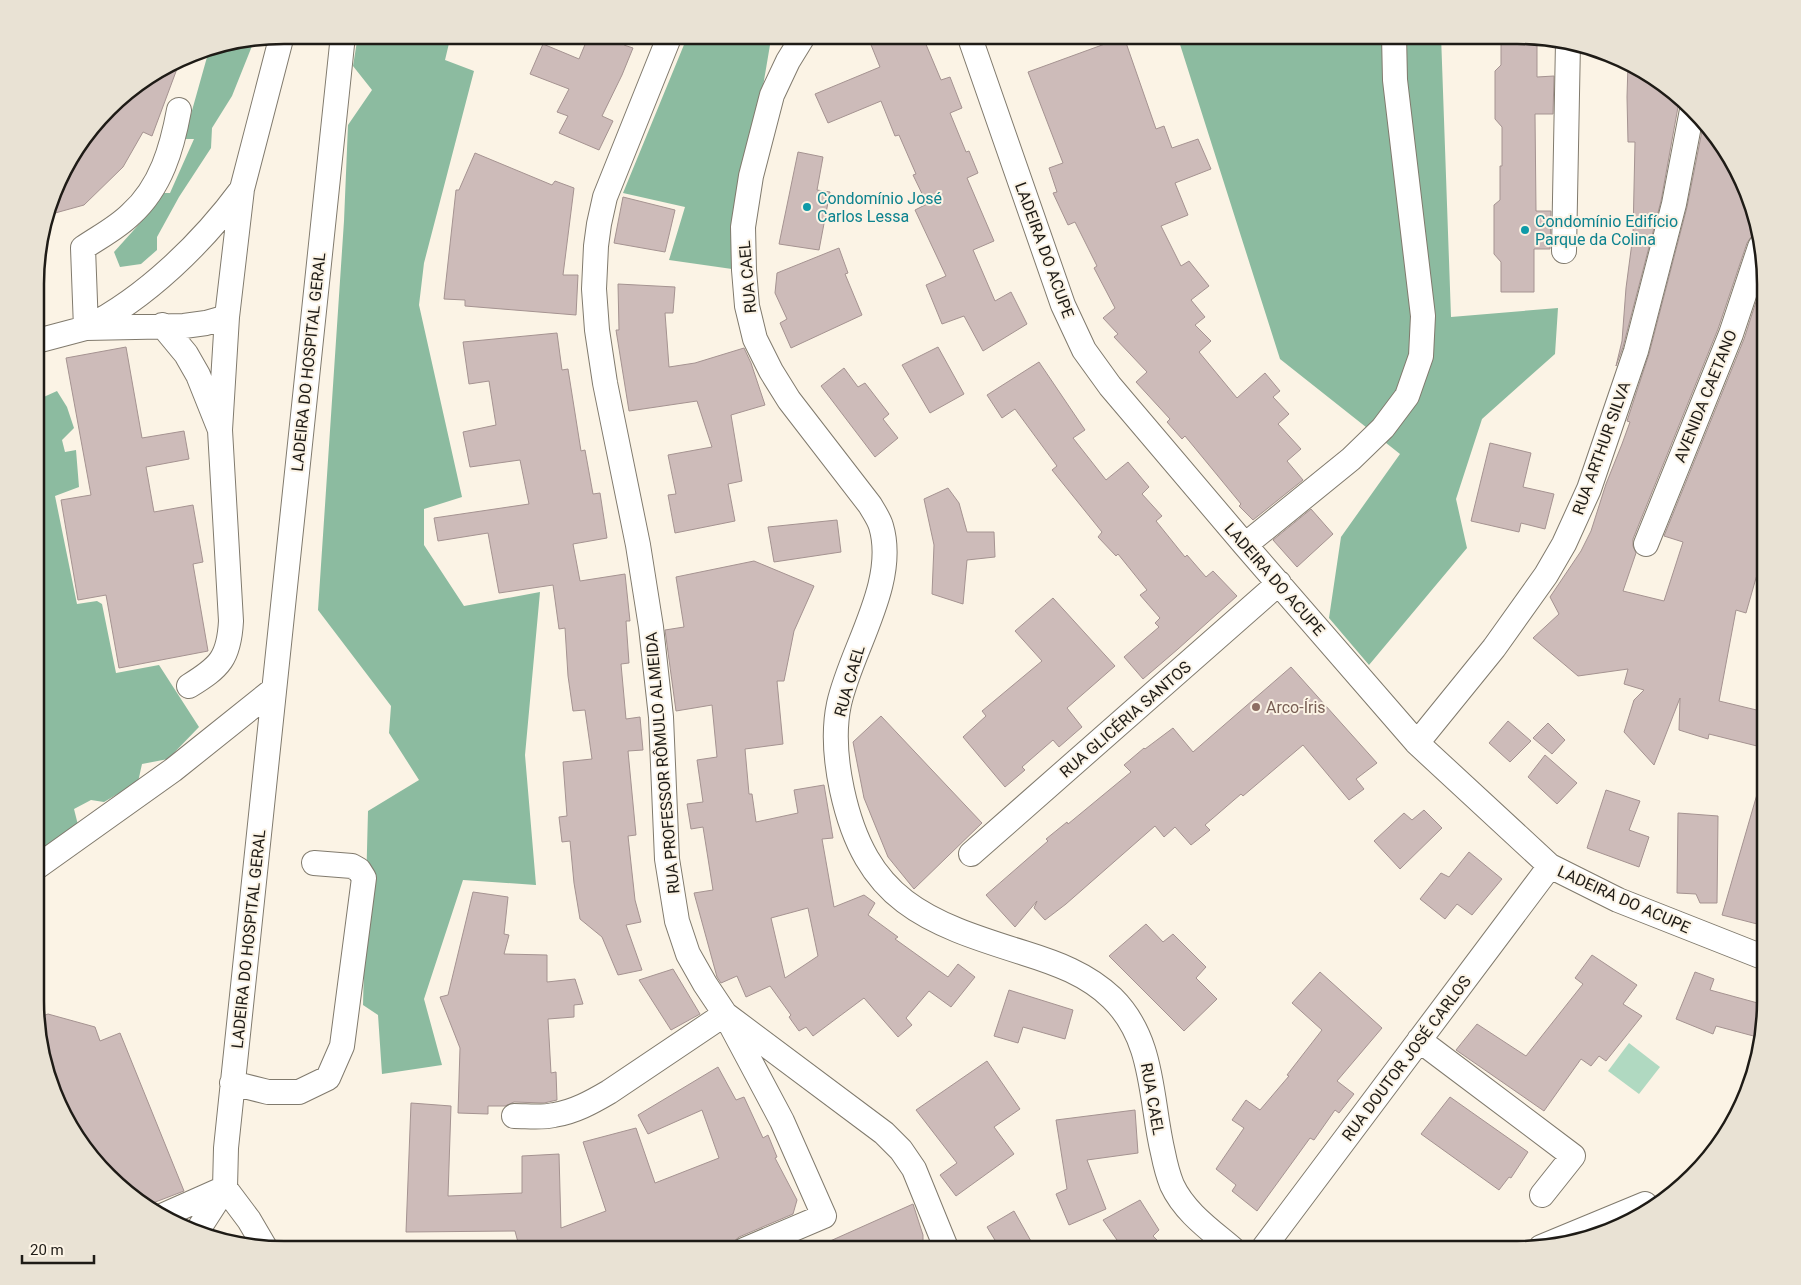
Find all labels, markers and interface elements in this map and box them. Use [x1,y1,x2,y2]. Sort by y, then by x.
street label: LADEIRA DO ACUPE [1011,180,1078,321]
place label: Condomínio José Carlos Lessa [817,189,942,226]
marker: Condomínio José Carlos Lessa [801,201,813,213]
place label: Condomínio Edifício Parque da Colina [1535,212,1678,249]
marker: Condomínio Edifício Parque da Colina [1519,224,1531,236]
street label: RUA CAEL [735,239,760,314]
street label: LADEIRA DO HOSPITAL GERAL [288,251,329,472]
street label: AVENIDA CAETANO [1670,327,1741,465]
street label: RUA ARTHUR SILVA [1569,378,1635,517]
street label: LADEIRA DO ACUPE [1220,519,1329,640]
street label: RUA PROFESSOR RÔMULO ALMEIDA [641,631,683,895]
street label: RUA CAEL [830,643,869,719]
street label: RUA GLICÉRIA SANTOS [1056,657,1195,782]
place label: Arco-Íris [1266,698,1326,717]
marker: Arco-Íris [1250,701,1262,713]
street label: LADEIRA DO HOSPITAL GERAL [228,828,269,1049]
street label: LADEIRA DO ACUPE [1555,862,1693,937]
street label: RUA DOUTOR JOSÉ CARLOS [1338,972,1475,1145]
street label: RUA CAEL [1137,1061,1168,1137]
scale bar [22,1232,95,1264]
text: 20 m [30,1241,64,1259]

